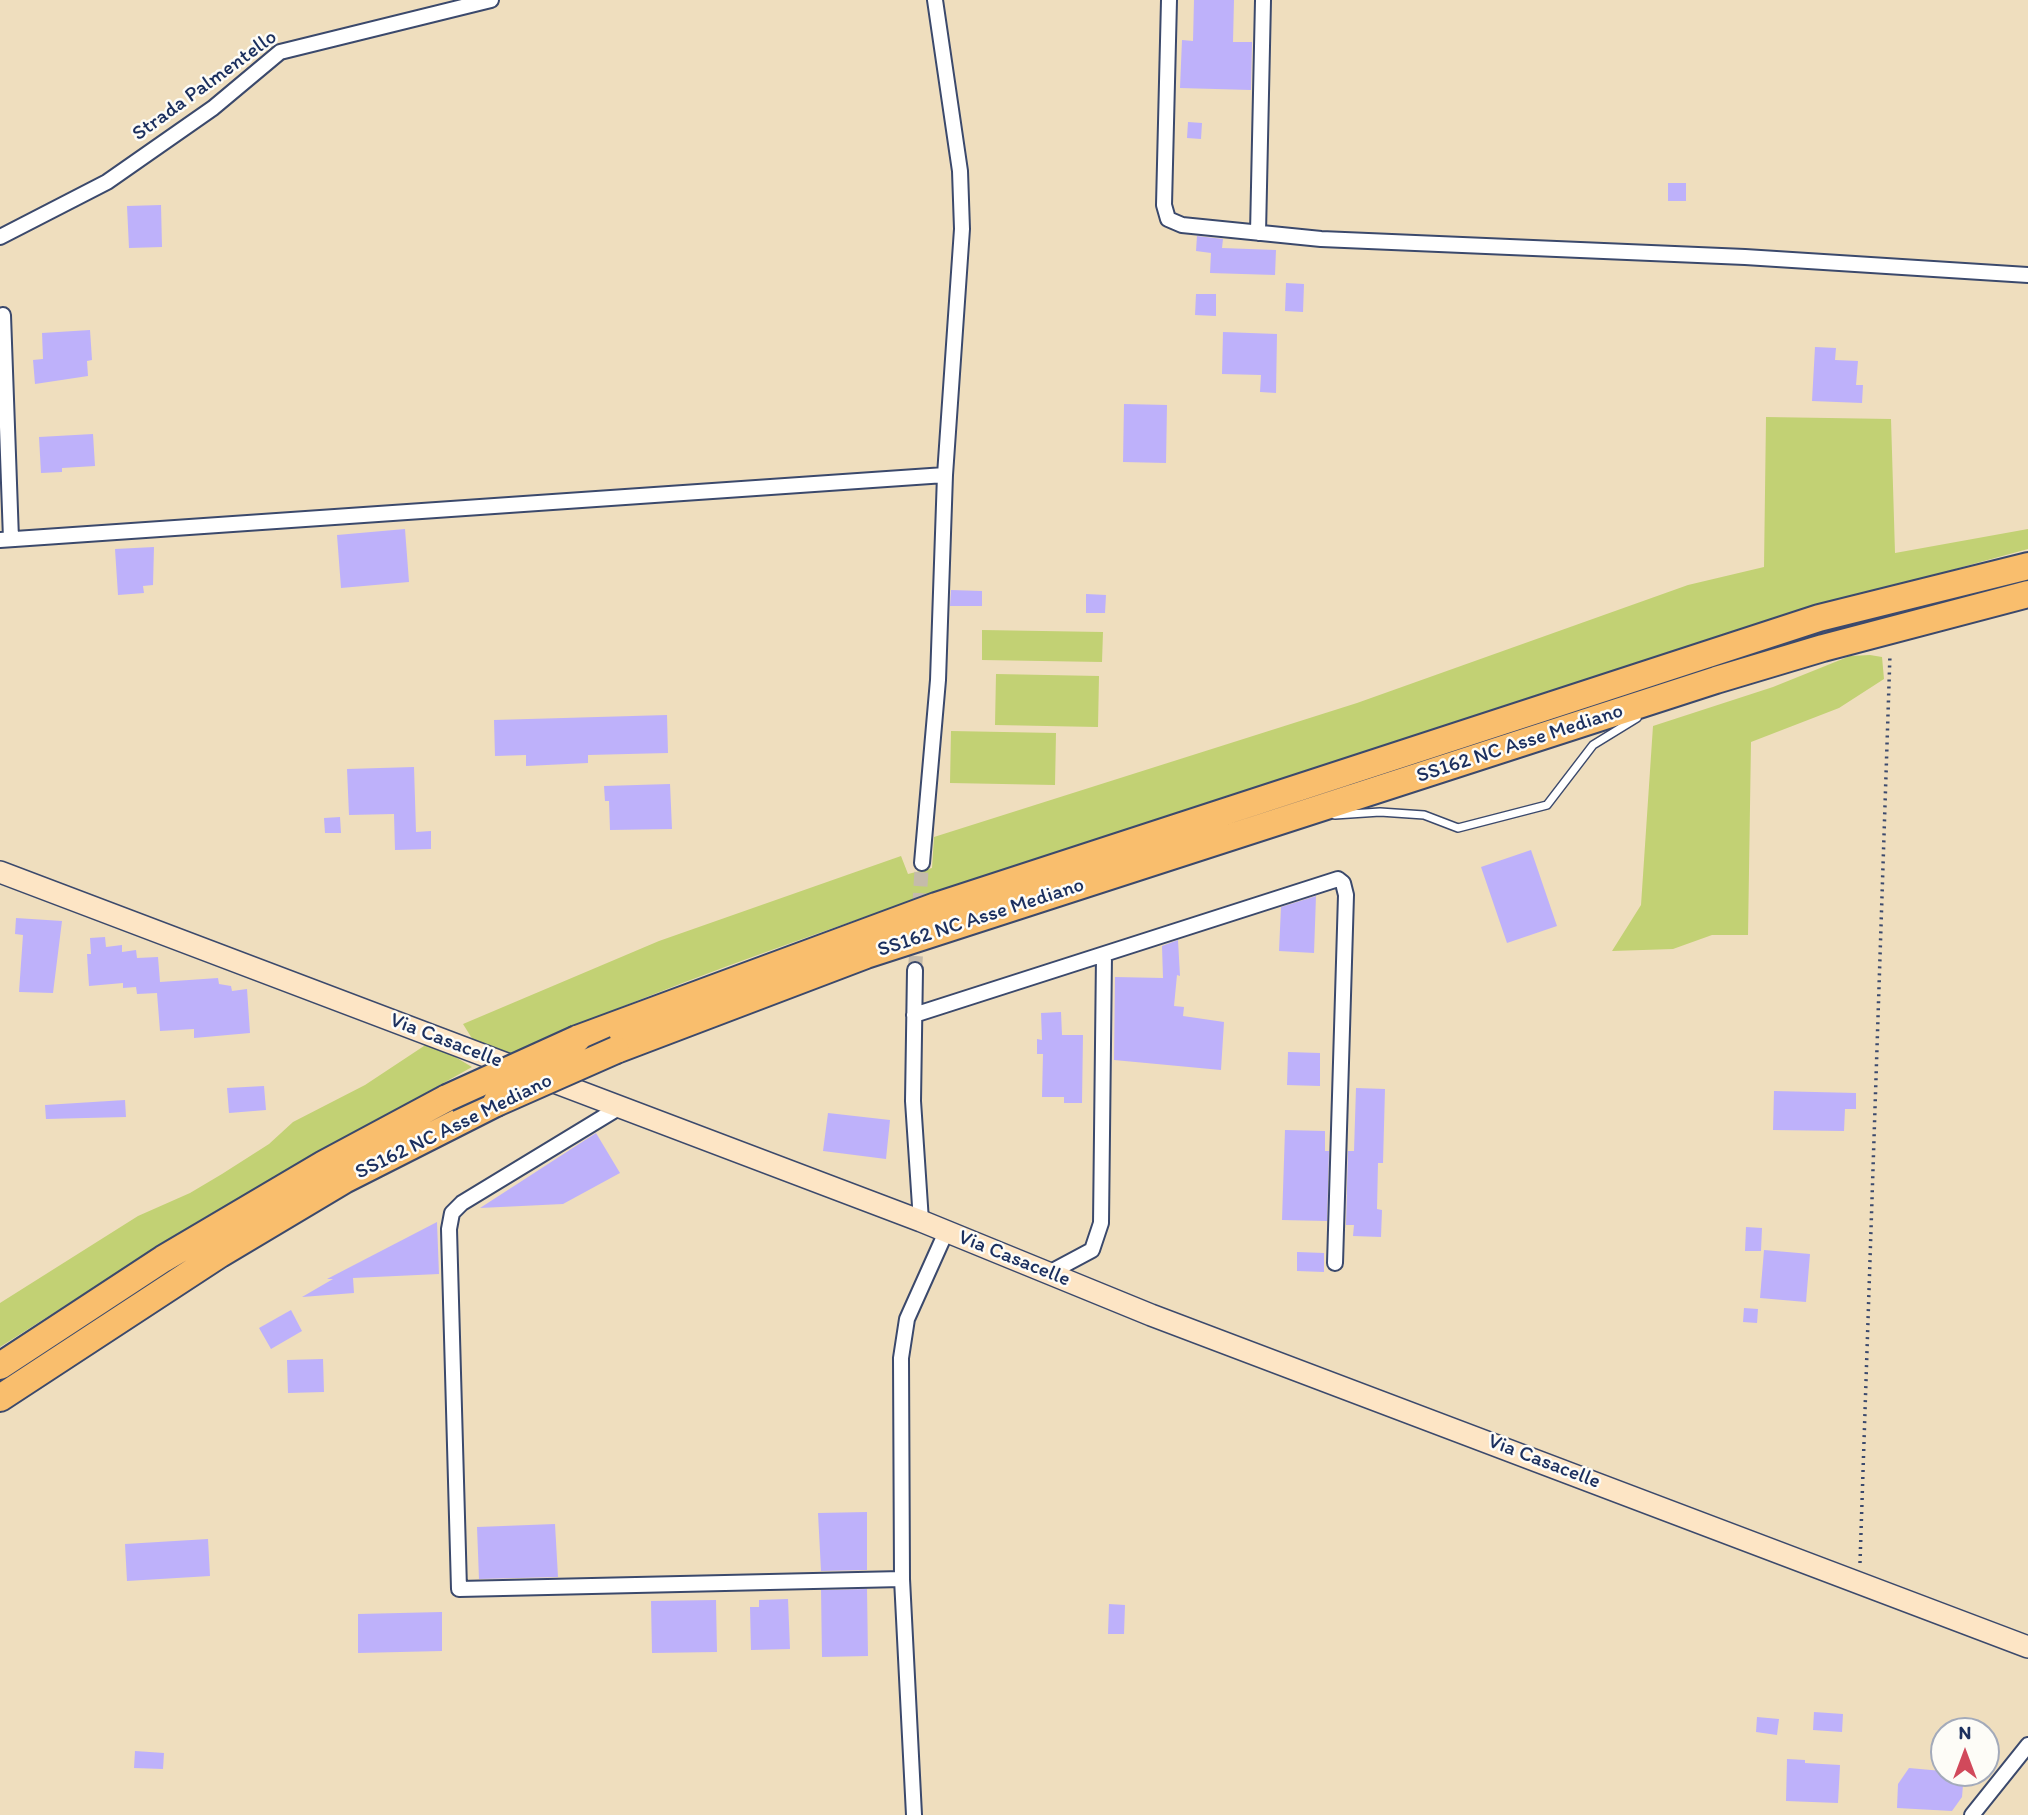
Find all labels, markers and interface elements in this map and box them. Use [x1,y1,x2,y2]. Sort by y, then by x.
street label: Strada Palmentello [128,25,282,147]
street label: SS162 NC Asse Mediano [1413,699,1627,789]
street label: SS162 NC Asse Mediano [874,873,1088,963]
street label: Via Casacelle [386,1008,506,1074]
street label: SS162 NC Asse Mediano [351,1068,557,1186]
street label: Via Casacelle [954,1225,1074,1293]
street label: Via Casacelle [1484,1429,1604,1495]
north arrow [1930,1717,2000,1787]
text: N [1959,1721,1971,1744]

